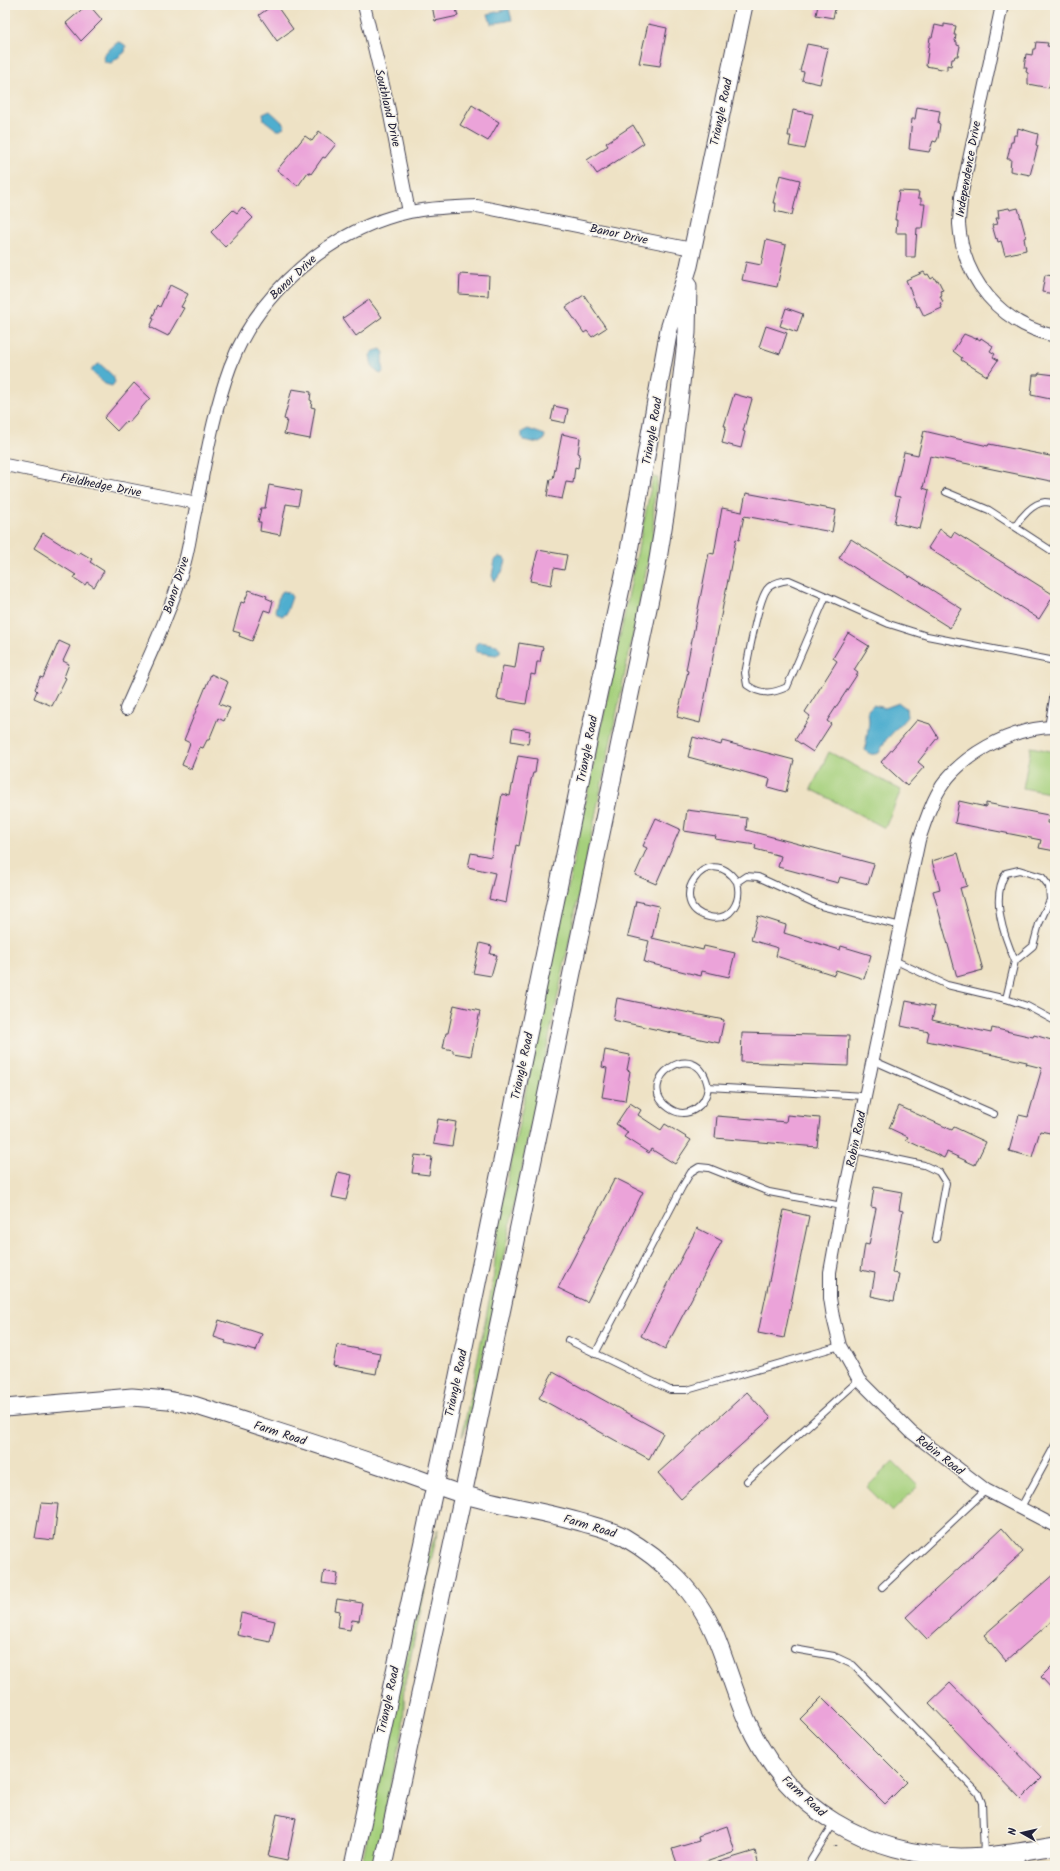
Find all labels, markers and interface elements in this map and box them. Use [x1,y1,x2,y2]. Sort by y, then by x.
street label: Southland Drive [369,67,406,150]
street label: Triangle Road [705,76,738,147]
street label: Independence Drive [951,119,986,219]
street label: Banor Drive [588,219,650,250]
street label: Banor Drive [265,250,322,304]
street label: Triangle Road [637,395,668,466]
street label: Fieldhedge Drive [59,468,144,503]
street label: Banor Drive [158,554,195,616]
street label: Triangle Road [572,713,604,784]
street label: Triangle Road [506,1030,539,1101]
street label: Robin Road [841,1108,872,1169]
street label: Triangle Road [440,1347,473,1418]
street label: Farm Road [251,1416,310,1451]
street label: Robin Road [911,1430,969,1481]
street label: Farm Road [561,1509,620,1544]
street label: Triangle Road [372,1664,405,1735]
street label: Farm Road [777,1771,831,1822]
north arrow [1002,1813,1042,1853]
text: N [1004,1827,1022,1836]

